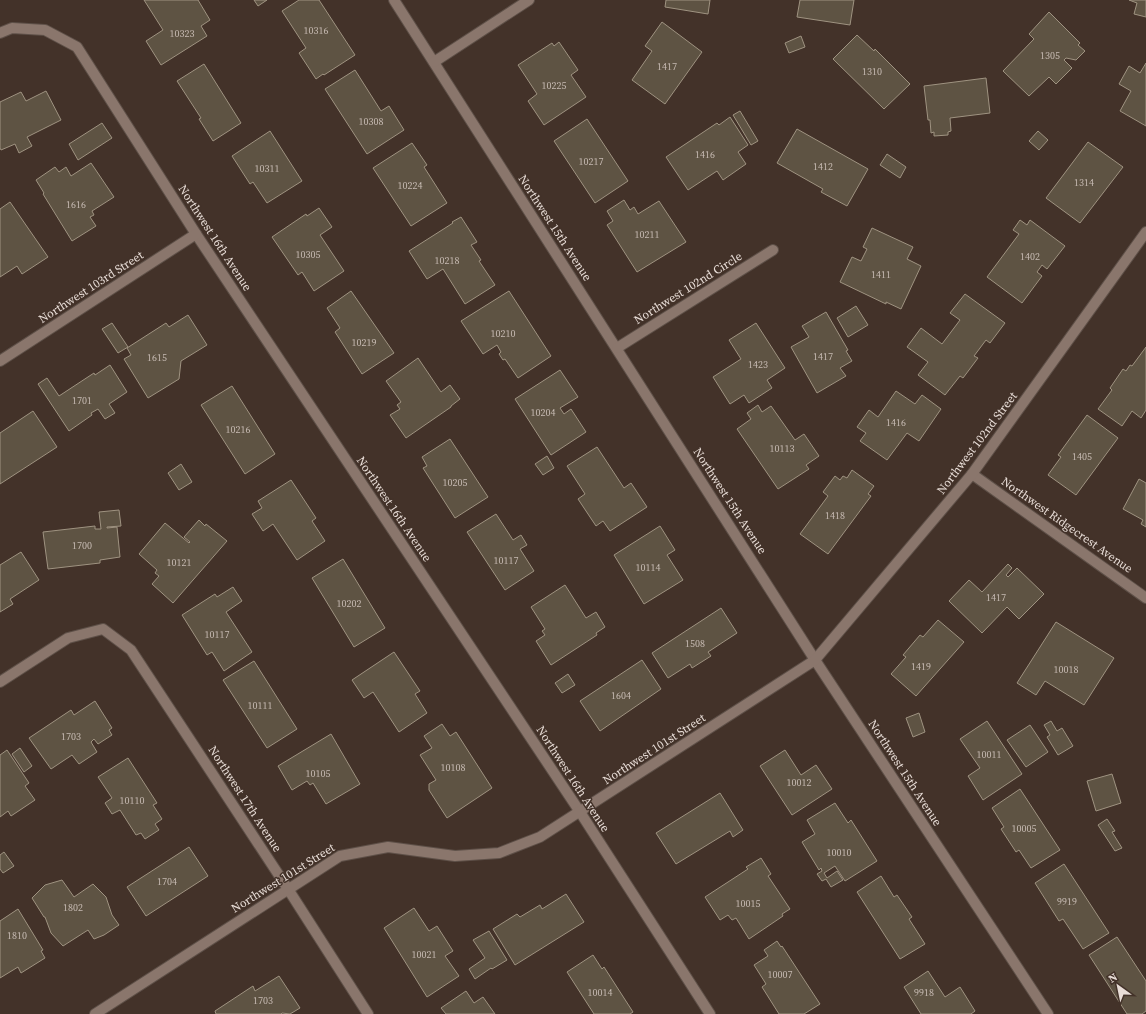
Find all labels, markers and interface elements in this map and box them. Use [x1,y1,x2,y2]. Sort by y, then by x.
house number: 10316 [304,24,329,37]
house number: 10323 [170,27,195,40]
house number: 1305 [1040,49,1060,62]
house number: 1417 [657,60,677,73]
house number: 1310 [862,65,882,78]
house number: 10225 [542,79,567,92]
house number: 10308 [359,115,384,128]
house number: 1416 [695,148,715,161]
house number: 10217 [579,155,604,168]
house number: 1412 [813,160,833,173]
house number: 10311 [255,162,280,175]
street label: Northwest 15th Avenue [515,172,595,284]
house number: 1314 [1074,176,1094,189]
house number: 10224 [398,179,423,192]
street label: Northwest 16th Avenue [175,182,255,294]
house number: 1616 [66,198,86,211]
house number: 10211 [635,228,660,241]
street label: Northwest 103rd Street [36,247,147,327]
house number: 10305 [296,248,321,261]
street label: Northwest 102nd Circle [631,248,745,328]
house number: 1402 [1020,250,1040,263]
house number: 10218 [435,254,460,267]
house number: 1411 [871,268,891,281]
house number: 10210 [491,327,516,340]
house number: 10219 [352,336,377,349]
house number: 1417 [813,350,833,363]
house number: 1615 [147,351,167,364]
house number: 1423 [748,358,768,371]
street label: Northwest 102nd Street [933,389,1021,497]
house number: 1701 [72,394,92,407]
house number: 10204 [531,406,556,419]
house number: 1416 [886,416,906,429]
house number: 10216 [226,423,251,436]
house number: 10113 [770,442,795,455]
street label: Northwest 15th Avenue [690,445,770,557]
house number: 1405 [1072,450,1092,463]
street label: Northwest 16th Avenue [353,453,435,565]
street label: Northwest Ridgecrest Avenue [998,473,1136,577]
house number: 10205 [443,476,468,489]
house number: 1418 [825,509,845,522]
house number: 1700 [72,539,92,552]
house number: 10117 [494,554,519,567]
house number: 10121 [167,556,192,569]
house number: 10114 [636,561,661,574]
house number: 1417 [986,591,1006,604]
house number: 10202 [337,597,362,610]
house number: 10117 [205,628,230,641]
house number: 1508 [685,637,705,650]
house number: 1419 [911,660,931,673]
house number: 10018 [1054,663,1079,676]
house number: 1604 [611,689,631,702]
house number: 10111 [248,699,273,712]
street label: Northwest 101st Street [600,710,708,788]
street label: Northwest 15th Avenue [865,717,945,829]
street label: Northwest 16th Avenue [533,723,613,835]
house number: 1703 [61,730,81,743]
street label: Northwest 17th Avenue [205,743,285,855]
house number: 10011 [977,748,1002,761]
house number: 10108 [441,761,466,774]
house number: 10105 [306,767,331,780]
house number: 10012 [787,776,812,789]
house number: 10110 [120,794,145,807]
house number: 10005 [1012,822,1037,835]
street label: Northwest 101st Street [228,840,338,916]
house number: 10010 [827,846,852,859]
house number: 1704 [157,875,177,888]
house number: 9919 [1057,895,1077,908]
house number: 10015 [736,897,761,910]
house number: 1802 [63,901,83,914]
house number: 1810 [7,929,27,942]
house number: 10021 [412,948,437,961]
north arrow [1098,966,1138,1006]
house number: 10007 [768,968,793,981]
text: N [1105,970,1120,987]
house number: 10014 [588,986,613,999]
house number: 9918 [914,986,934,999]
house number: 1703 [253,994,273,1007]

